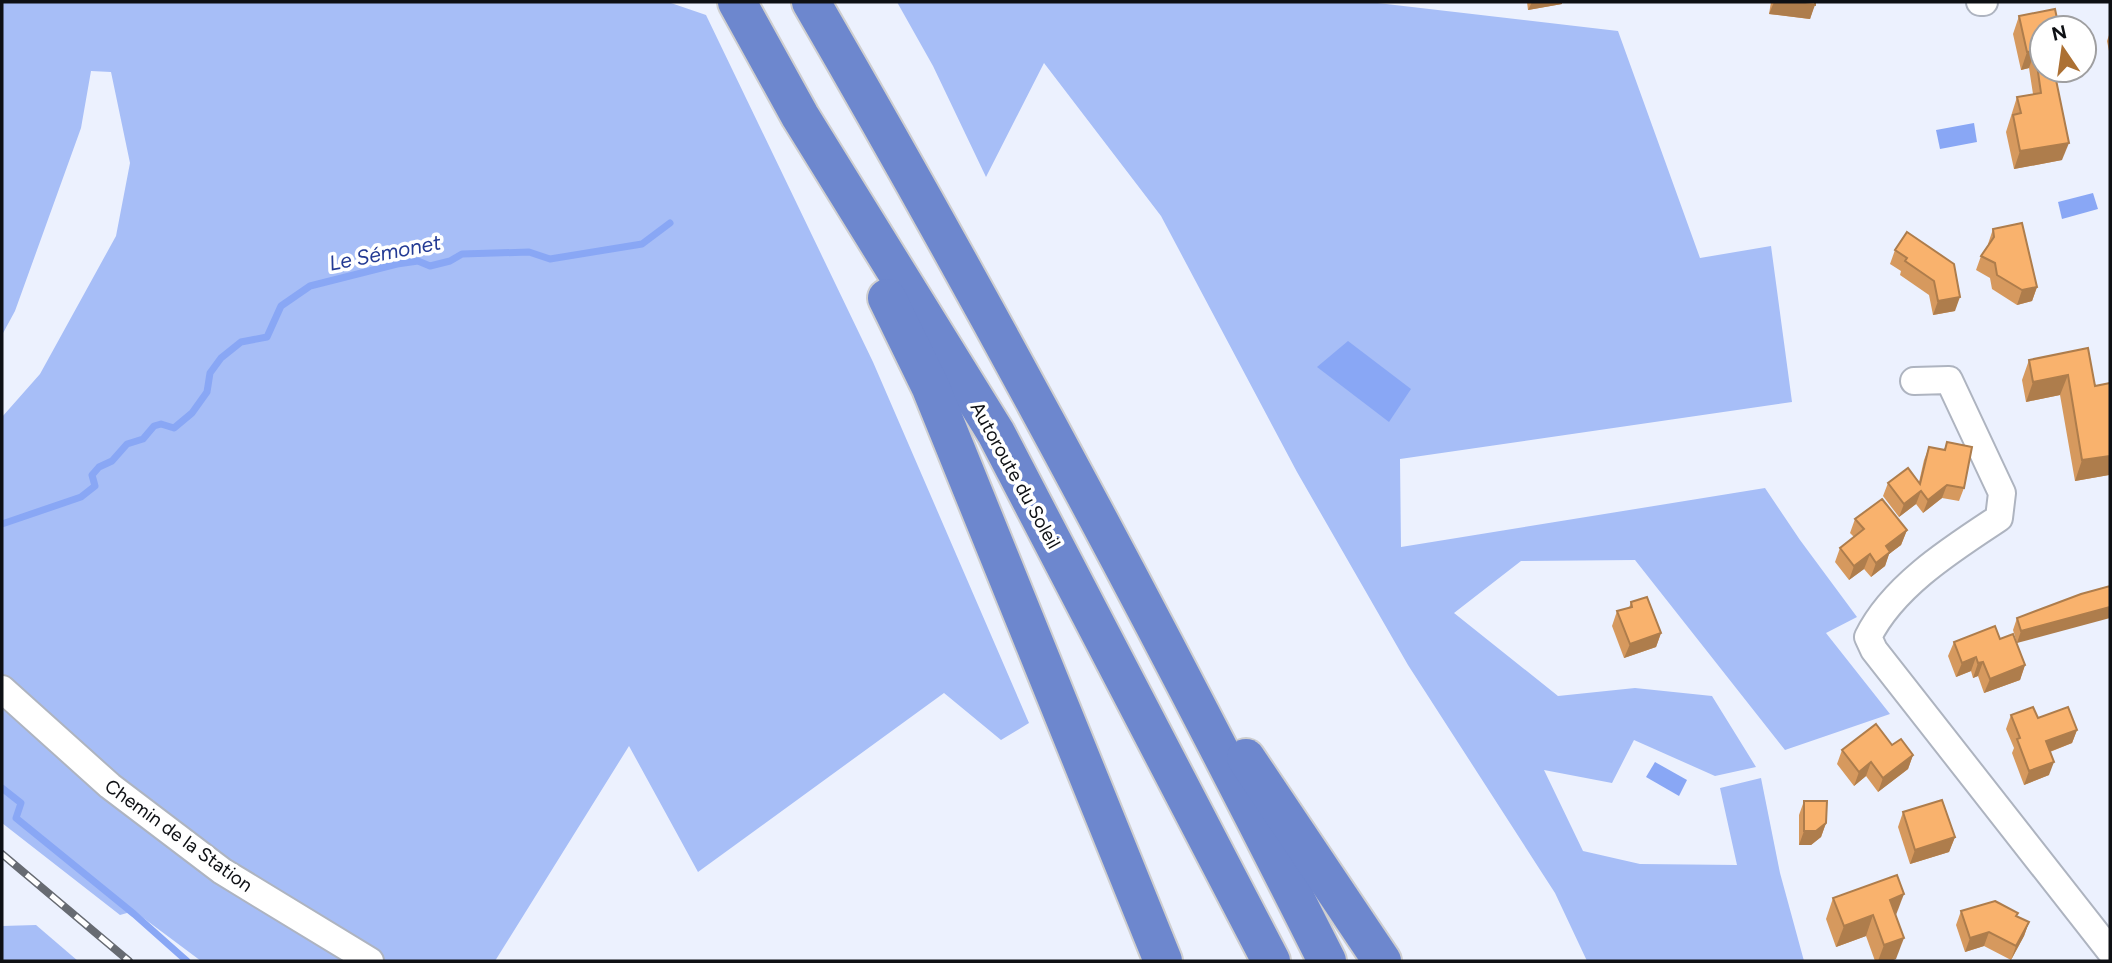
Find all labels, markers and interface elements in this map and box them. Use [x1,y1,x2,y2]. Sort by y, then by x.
north arrow [2028,14,2098,84]
text: N [2050,20,2069,46]
water label: Le Sémonet [327,229,444,276]
street label: Autoroute du Soleil [966,398,1065,553]
street label: Chemin de la Station [100,774,257,897]

